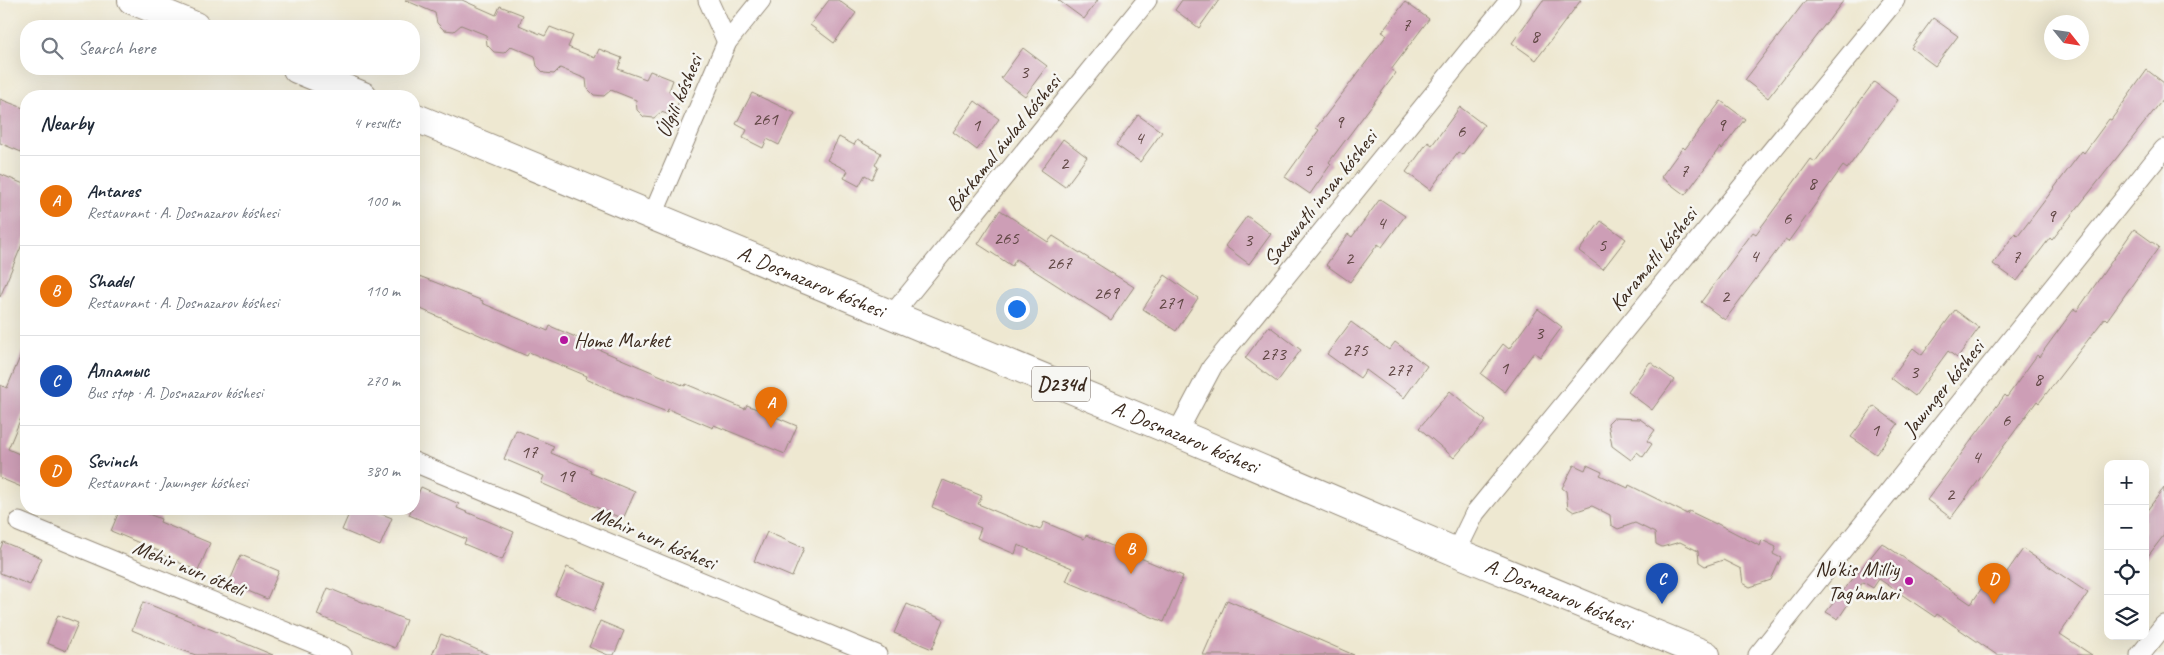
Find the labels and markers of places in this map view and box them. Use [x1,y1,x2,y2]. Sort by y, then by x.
place label: Home Market [574,327,672,353]
marker: Home Market [558,334,570,346]
pin: A [755,387,787,428]
pin: B [1115,533,1147,574]
place label: No'kis Milliy Tag'amlari [1815,556,1902,606]
pin: C [1646,563,1678,604]
pin: D [1978,563,2010,604]
marker: No'kis Milliy Tag'amlari [1903,575,1915,587]

